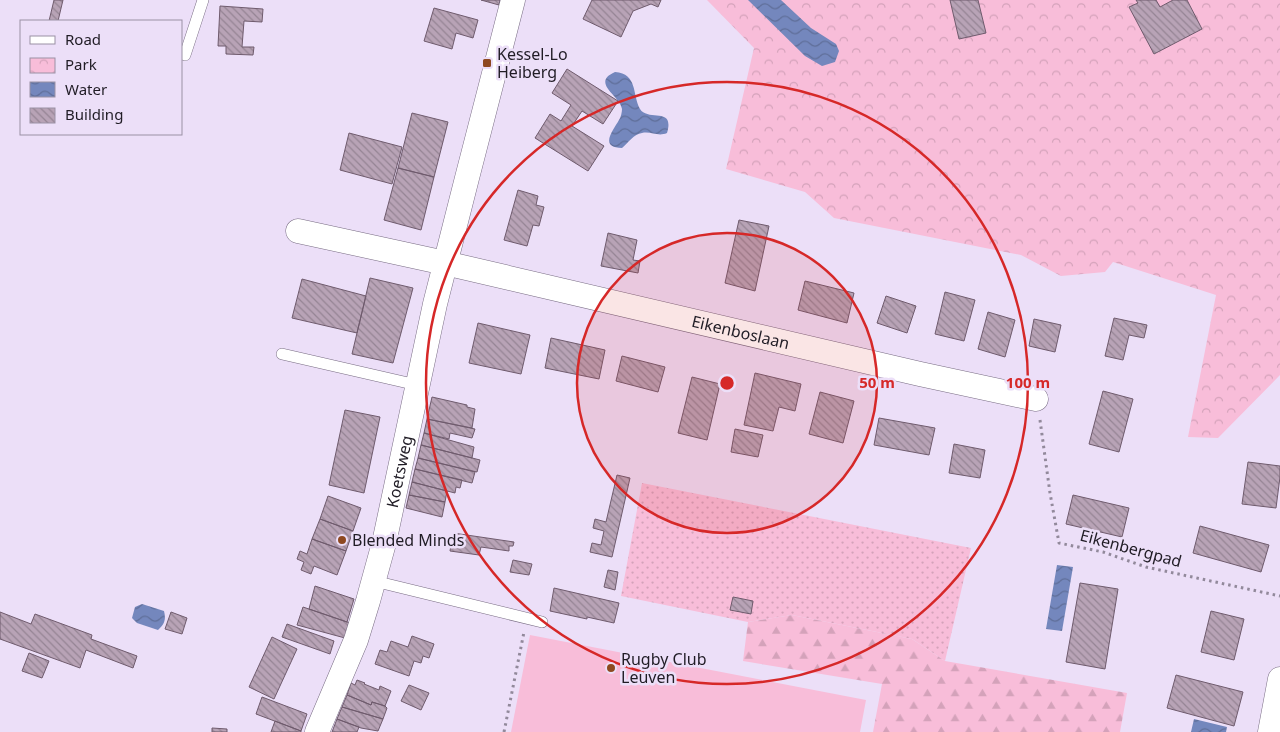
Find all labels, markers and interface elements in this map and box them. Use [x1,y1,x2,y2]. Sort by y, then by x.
legend [20,20,182,135]
text: Road [65,29,101,49]
place label: Kessel-Lo Heiberg [497,43,568,83]
text: Park [65,54,97,74]
marker: Kessel-Lo Heiberg [481,57,493,69]
text: Water [65,79,107,99]
text: Building [65,104,123,124]
street label: Eikenboslaan [690,310,792,354]
text: 50 m [859,372,895,392]
text: 100 m [1006,372,1050,392]
centre of rings [718,374,736,392]
street label: Koetsweg [381,433,418,510]
street label: Eikenbergpad [1078,524,1184,572]
place label: Blended Minds [352,529,464,551]
marker: Blended Minds [336,534,348,546]
place label: Rugby Club Leuven [621,648,707,688]
marker: Rugby Club Leuven [605,662,617,674]

